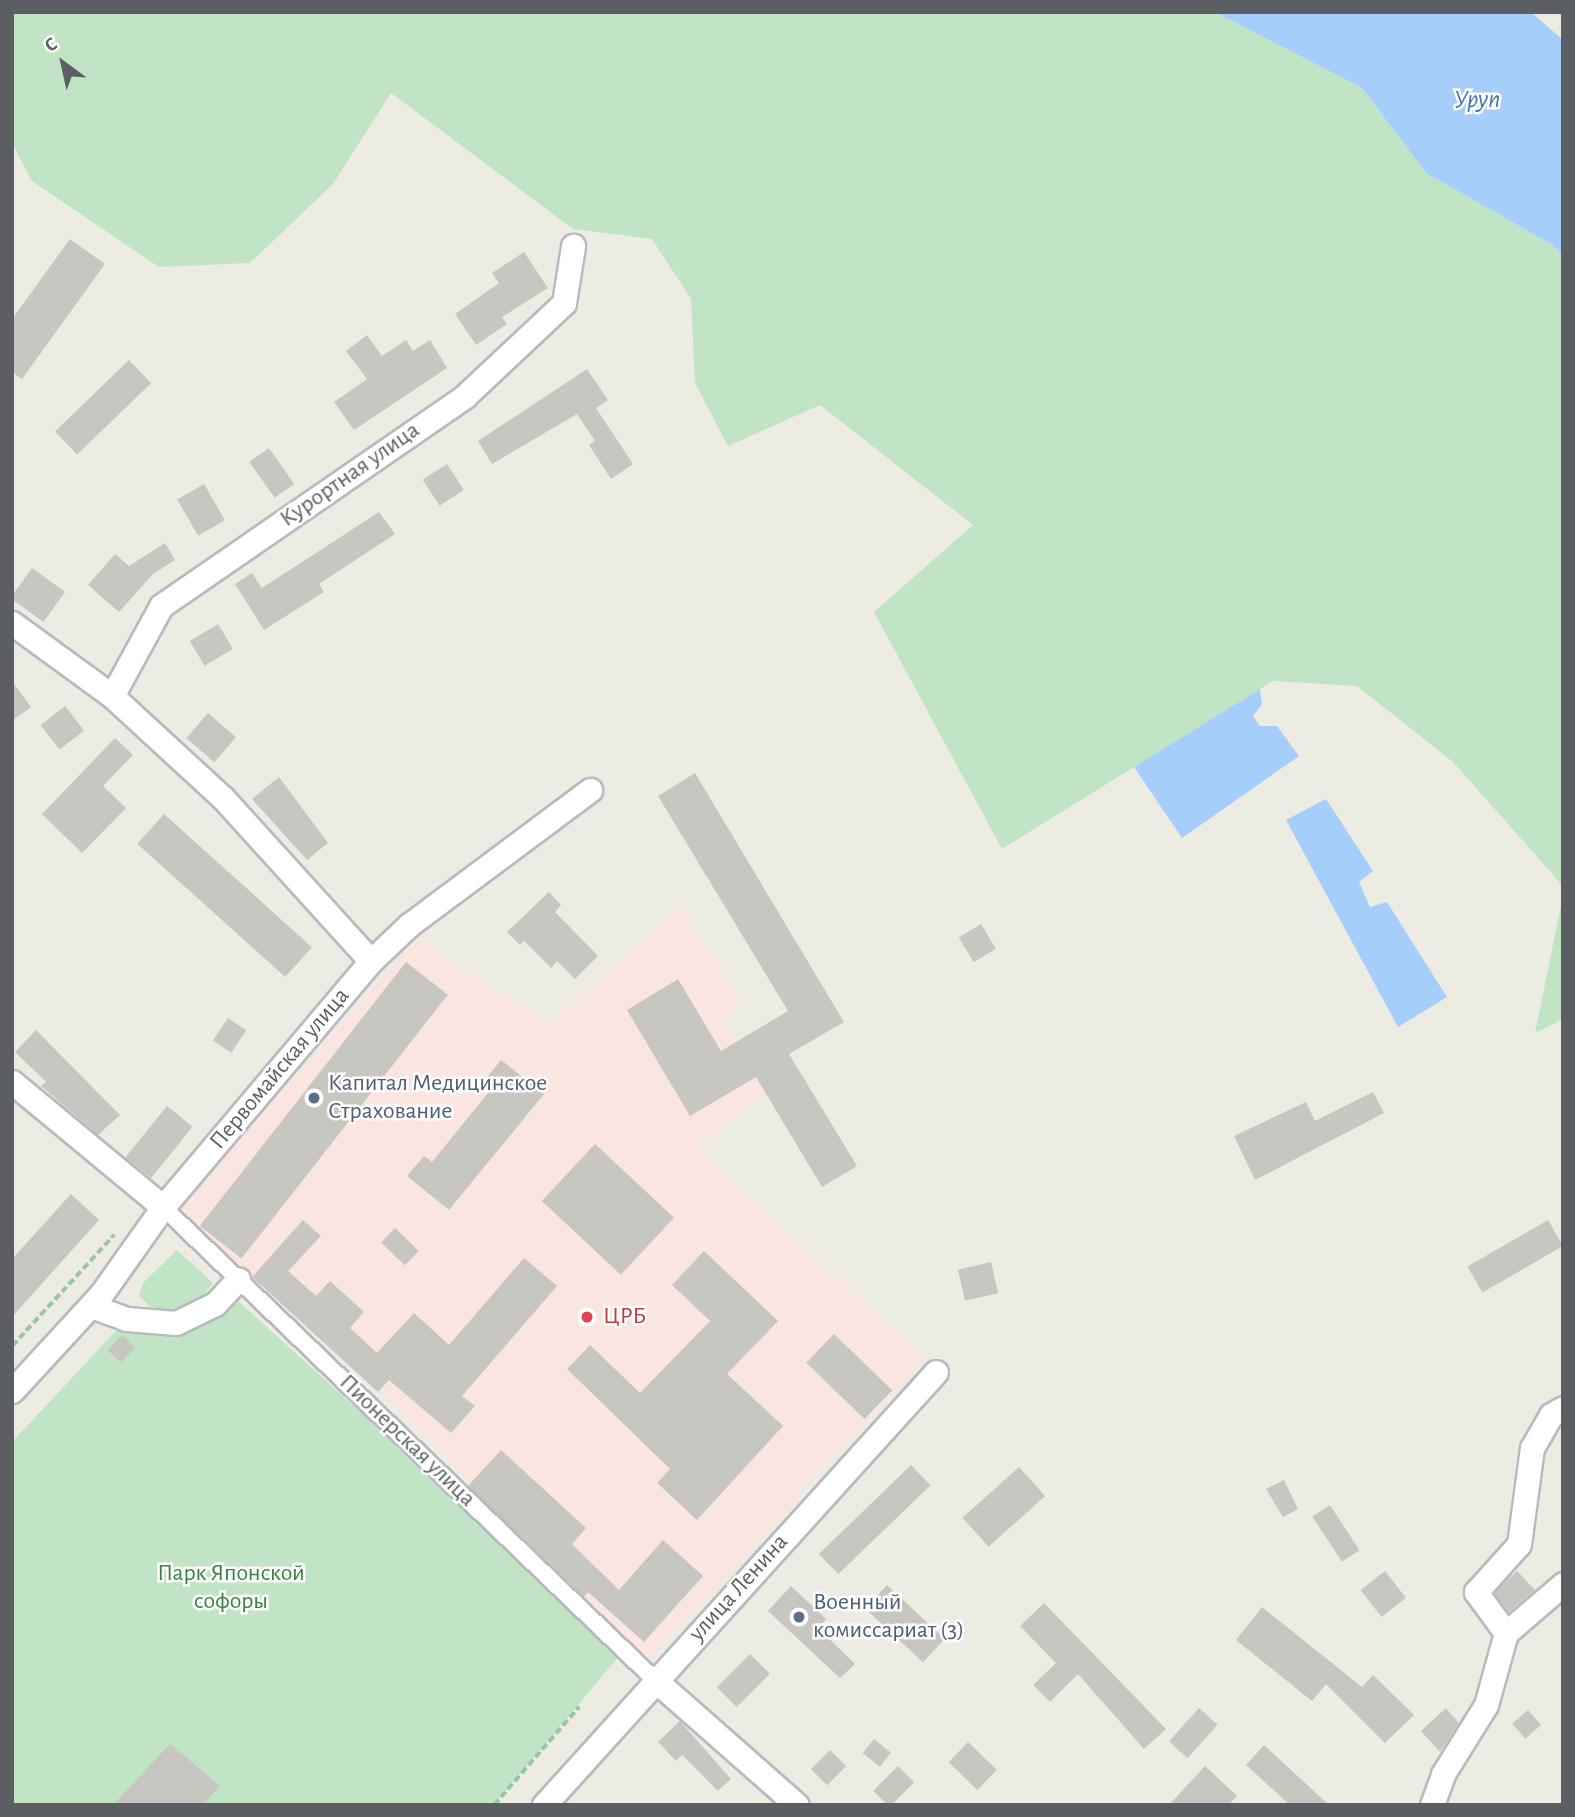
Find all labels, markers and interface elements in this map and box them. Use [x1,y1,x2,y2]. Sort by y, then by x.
north arrow [28,28,98,98]
text: С [42,34,61,56]
water label: Уруп [1454,84,1500,116]
street label: Курортная улица [275,416,425,534]
street label: Первомайская улица [204,982,356,1156]
place label: Капитал Медицинское Страхование [328,1070,547,1126]
marker: Капитал Медицинское Страхование [306,1090,322,1106]
place label: ЦРБ [603,1303,646,1331]
marker: ЦРБ [577,1307,597,1327]
street label: Пионерская улица [333,1369,481,1513]
street label: улица Ленина [683,1528,795,1648]
park label: Парк Японской софоры [157,1560,305,1616]
place label: Военный комиссариат (3) [813,1589,964,1645]
marker: Военный комиссариат (3) [791,1609,807,1625]

